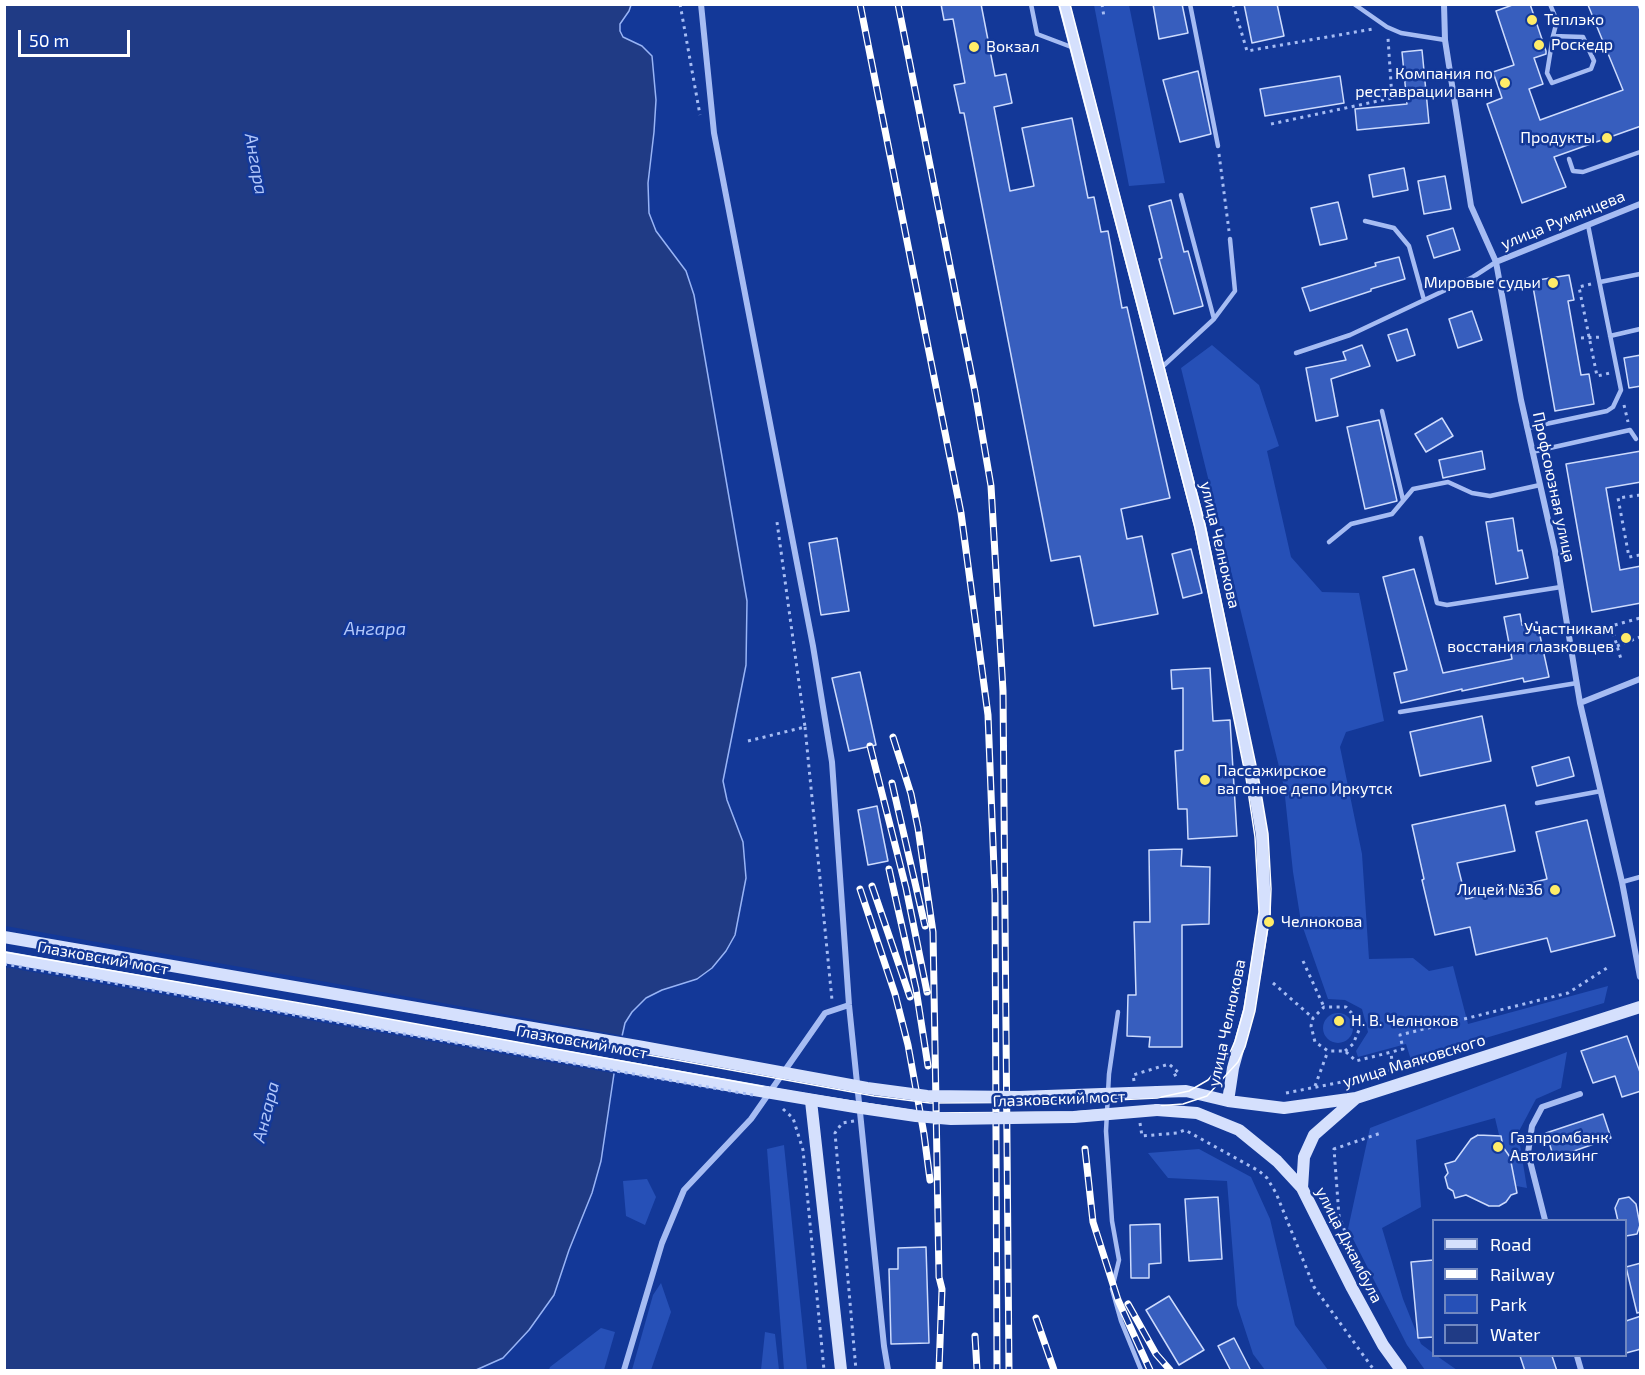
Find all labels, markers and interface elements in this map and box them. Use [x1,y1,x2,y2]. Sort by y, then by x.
place label: Теплэко [1544,10,1604,30]
marker: Теплэко [1525,13,1539,27]
scale bar [21,18,134,56]
text: 50 m [29,29,69,51]
place label: Роскедр [1551,35,1613,55]
place label: Вокзал [986,37,1039,57]
marker: Роскедр [1532,38,1546,52]
marker: Вокзал [967,40,981,54]
place label: Компания по реставрации ванн [1355,64,1493,102]
marker: Компания по реставрации ванн [1498,76,1512,90]
place label: Продукты [1520,128,1595,148]
marker: Продукты [1600,131,1614,145]
water label: Ангара [240,132,272,196]
street label: улица Румянцева [1498,186,1628,254]
place label: Мировые судьи [1424,273,1541,293]
marker: Мировые судьи [1546,276,1560,290]
street label: Профсоюзная улица [1529,410,1579,564]
street label: улица Челнокова [1196,480,1244,610]
water label: Ангара [344,618,406,640]
place label: Участникам восстания глазковцев [1447,619,1614,657]
marker: Участникам восстания глазковцев [1619,631,1633,645]
place label: Пассажирское вагонное депо Иркутск [1217,761,1393,799]
marker: Пассажирское вагонное депо Иркутск [1198,773,1212,787]
place label: Лицей №36 [1457,880,1543,900]
marker: Лицей №36 [1548,883,1562,897]
place label: Челнокова [1281,912,1362,932]
marker: Челнокова [1262,915,1276,929]
street label: Глазковский мост [36,937,170,979]
street label: улица Челнокова [1204,958,1250,1088]
place label: Н. В. Челноков [1351,1011,1459,1031]
marker: Н. В. Челноков [1332,1014,1346,1028]
street label: Глазковский мост [515,1021,649,1063]
street label: улица Маяковского [1340,1030,1488,1092]
water label: Ангара [248,1079,284,1145]
street label: Глазковский мост [992,1087,1126,1111]
place label: Газпромбанк Автолизинг [1510,1128,1609,1166]
marker: Газпромбанк Автолизинг [1491,1140,1505,1154]
street label: улица Джамбула [1311,1184,1387,1306]
legend [1432,1219,1627,1357]
text: Road [1490,1233,1531,1255]
text: Railway [1490,1263,1555,1285]
text: Park [1490,1293,1527,1315]
text: Water [1490,1323,1540,1345]

